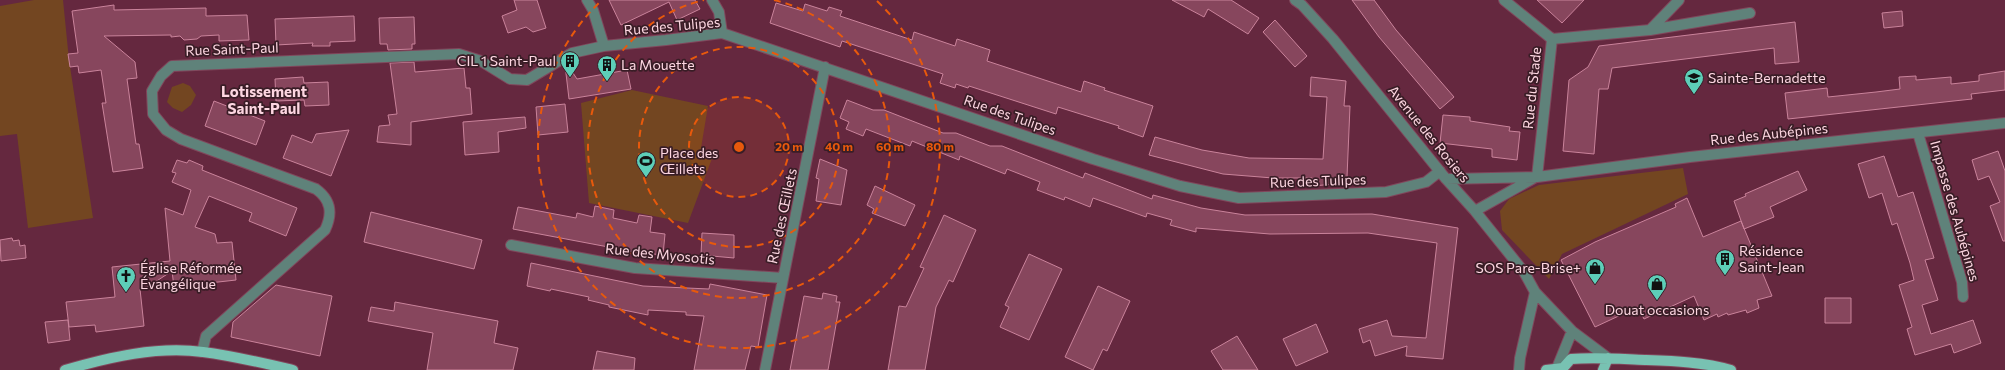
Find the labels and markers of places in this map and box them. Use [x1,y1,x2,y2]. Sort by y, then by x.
building icon: CIL 1 Saint-Paul [559,50,581,78]
place label: CIL 1 Saint-Paul [457,52,556,69]
building icon: La Mouette [596,54,618,82]
place label: La Mouette [621,56,695,73]
school or university icon: Sainte-Bernadette [1683,67,1705,95]
place label: Sainte-Bernadette [1708,69,1826,86]
centre of rings [732,140,746,154]
place label: Place des Œillets [660,144,719,177]
sports icon: Place des Œillets [635,150,657,178]
place label: Résidence Saint-Jean [1739,242,1805,275]
building icon: Résidence Saint-Jean [1714,248,1736,276]
shop icon: SOS Pare-Brise+ [1584,257,1606,285]
place label: Église Réformée Évangélique [140,259,242,292]
place label: SOS Pare-Brise+ [1475,259,1581,276]
church icon: Église Réformée Évangélique [115,265,137,293]
shop icon: Douat occasions [1646,273,1668,301]
place label: Douat occasions [1605,301,1709,318]

